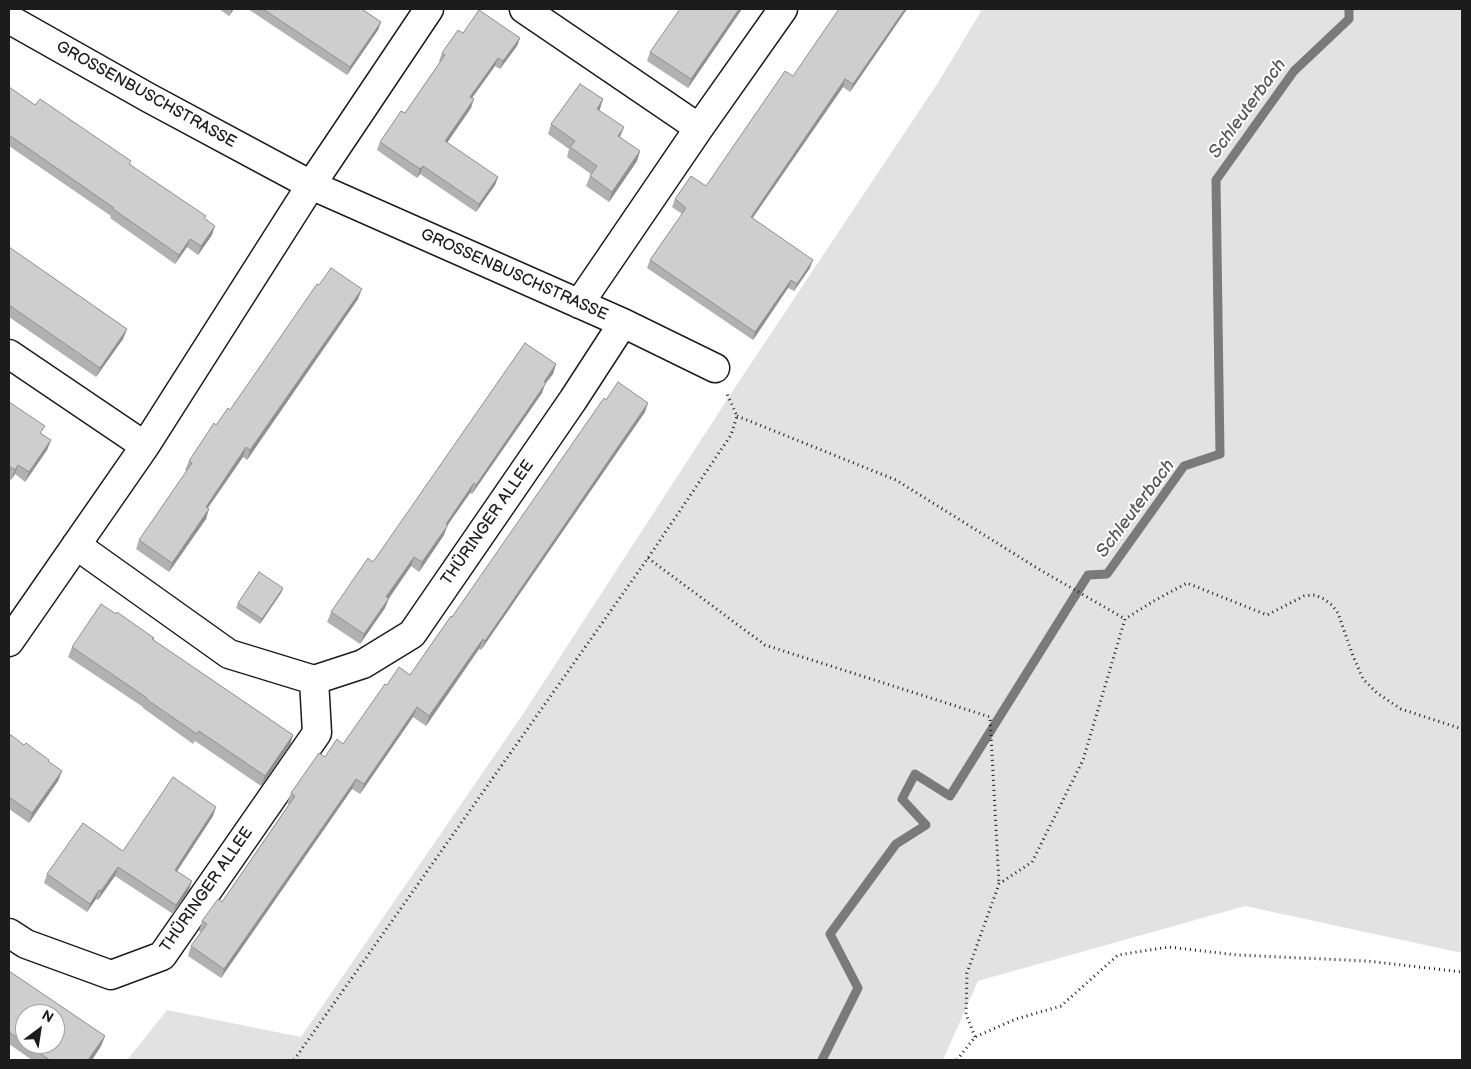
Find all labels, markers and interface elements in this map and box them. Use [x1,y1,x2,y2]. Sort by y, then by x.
street label: GROSSENBUSCHSTRASSE [53,37,239,153]
water label: Schleuterbach [1205,55,1291,163]
street label: GROSSENBUSCHSTRASSE [417,225,611,325]
water label: Schleuterbach [1092,456,1180,562]
street label: THÜRINGER ALLEE [438,457,538,589]
street label: THÜRINGER ALLEE [157,824,257,956]
north arrow [15,1004,65,1054]
text: N [39,1007,56,1027]

